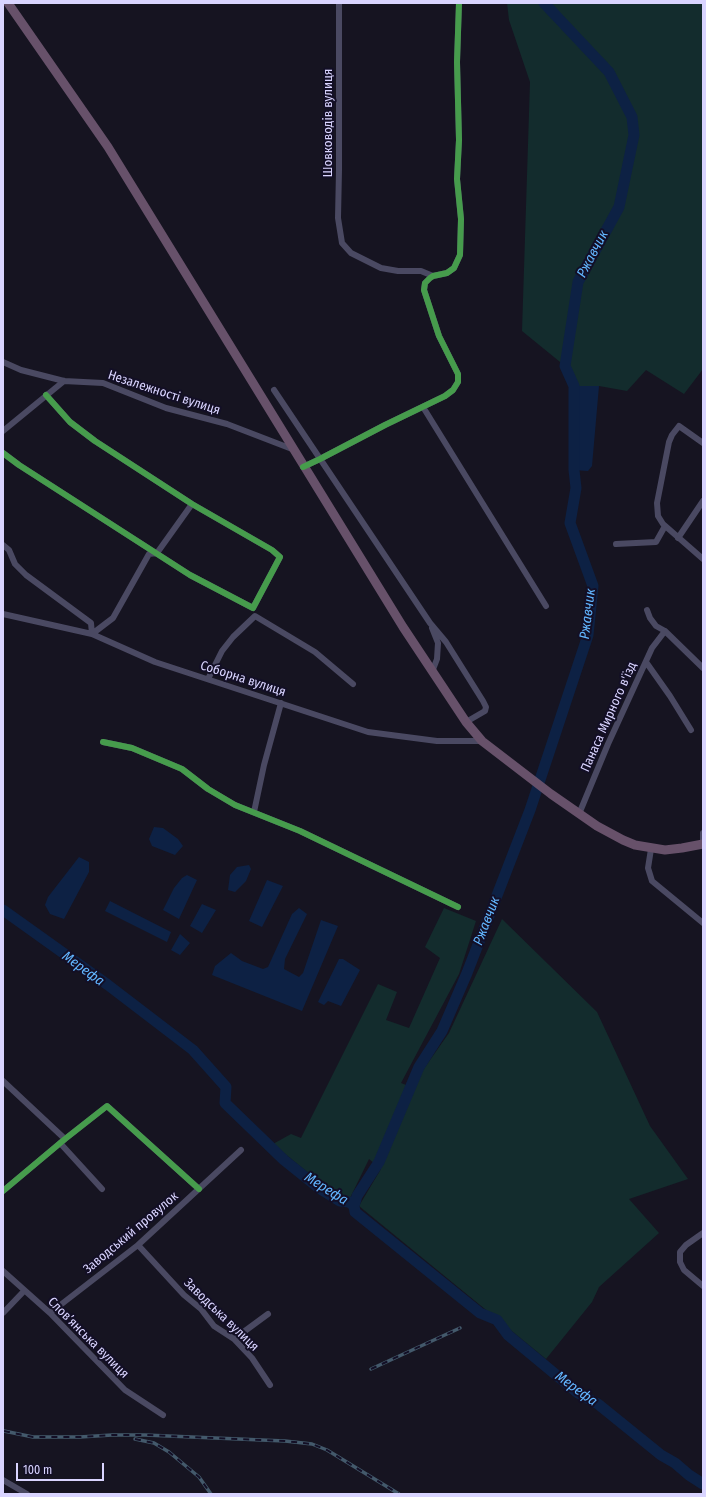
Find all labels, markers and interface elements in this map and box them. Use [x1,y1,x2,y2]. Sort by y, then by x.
street label: Шовководів вулиця [320,69,336,177]
water label: Ржавчик [574,227,612,281]
street label: Незалежності вулиця [106,367,222,419]
water label: Ржавчик [577,588,599,640]
street label: Соборна вулиця [198,658,288,700]
street label: Панаса Мирного в'їзд [578,660,640,774]
water label: Ржавчик [470,894,504,948]
water label: Мерефа [59,948,107,990]
water label: Мерефа [301,1169,351,1209]
street label: Заводський провулок [80,1189,182,1277]
street label: Заводська вулиця [180,1275,262,1355]
street label: Слов’янська вулиця [44,1294,132,1382]
water label: Мерефа [552,1368,600,1410]
scale bar [18,1455,106,1481]
text: 100 m [23,1463,52,1477]

